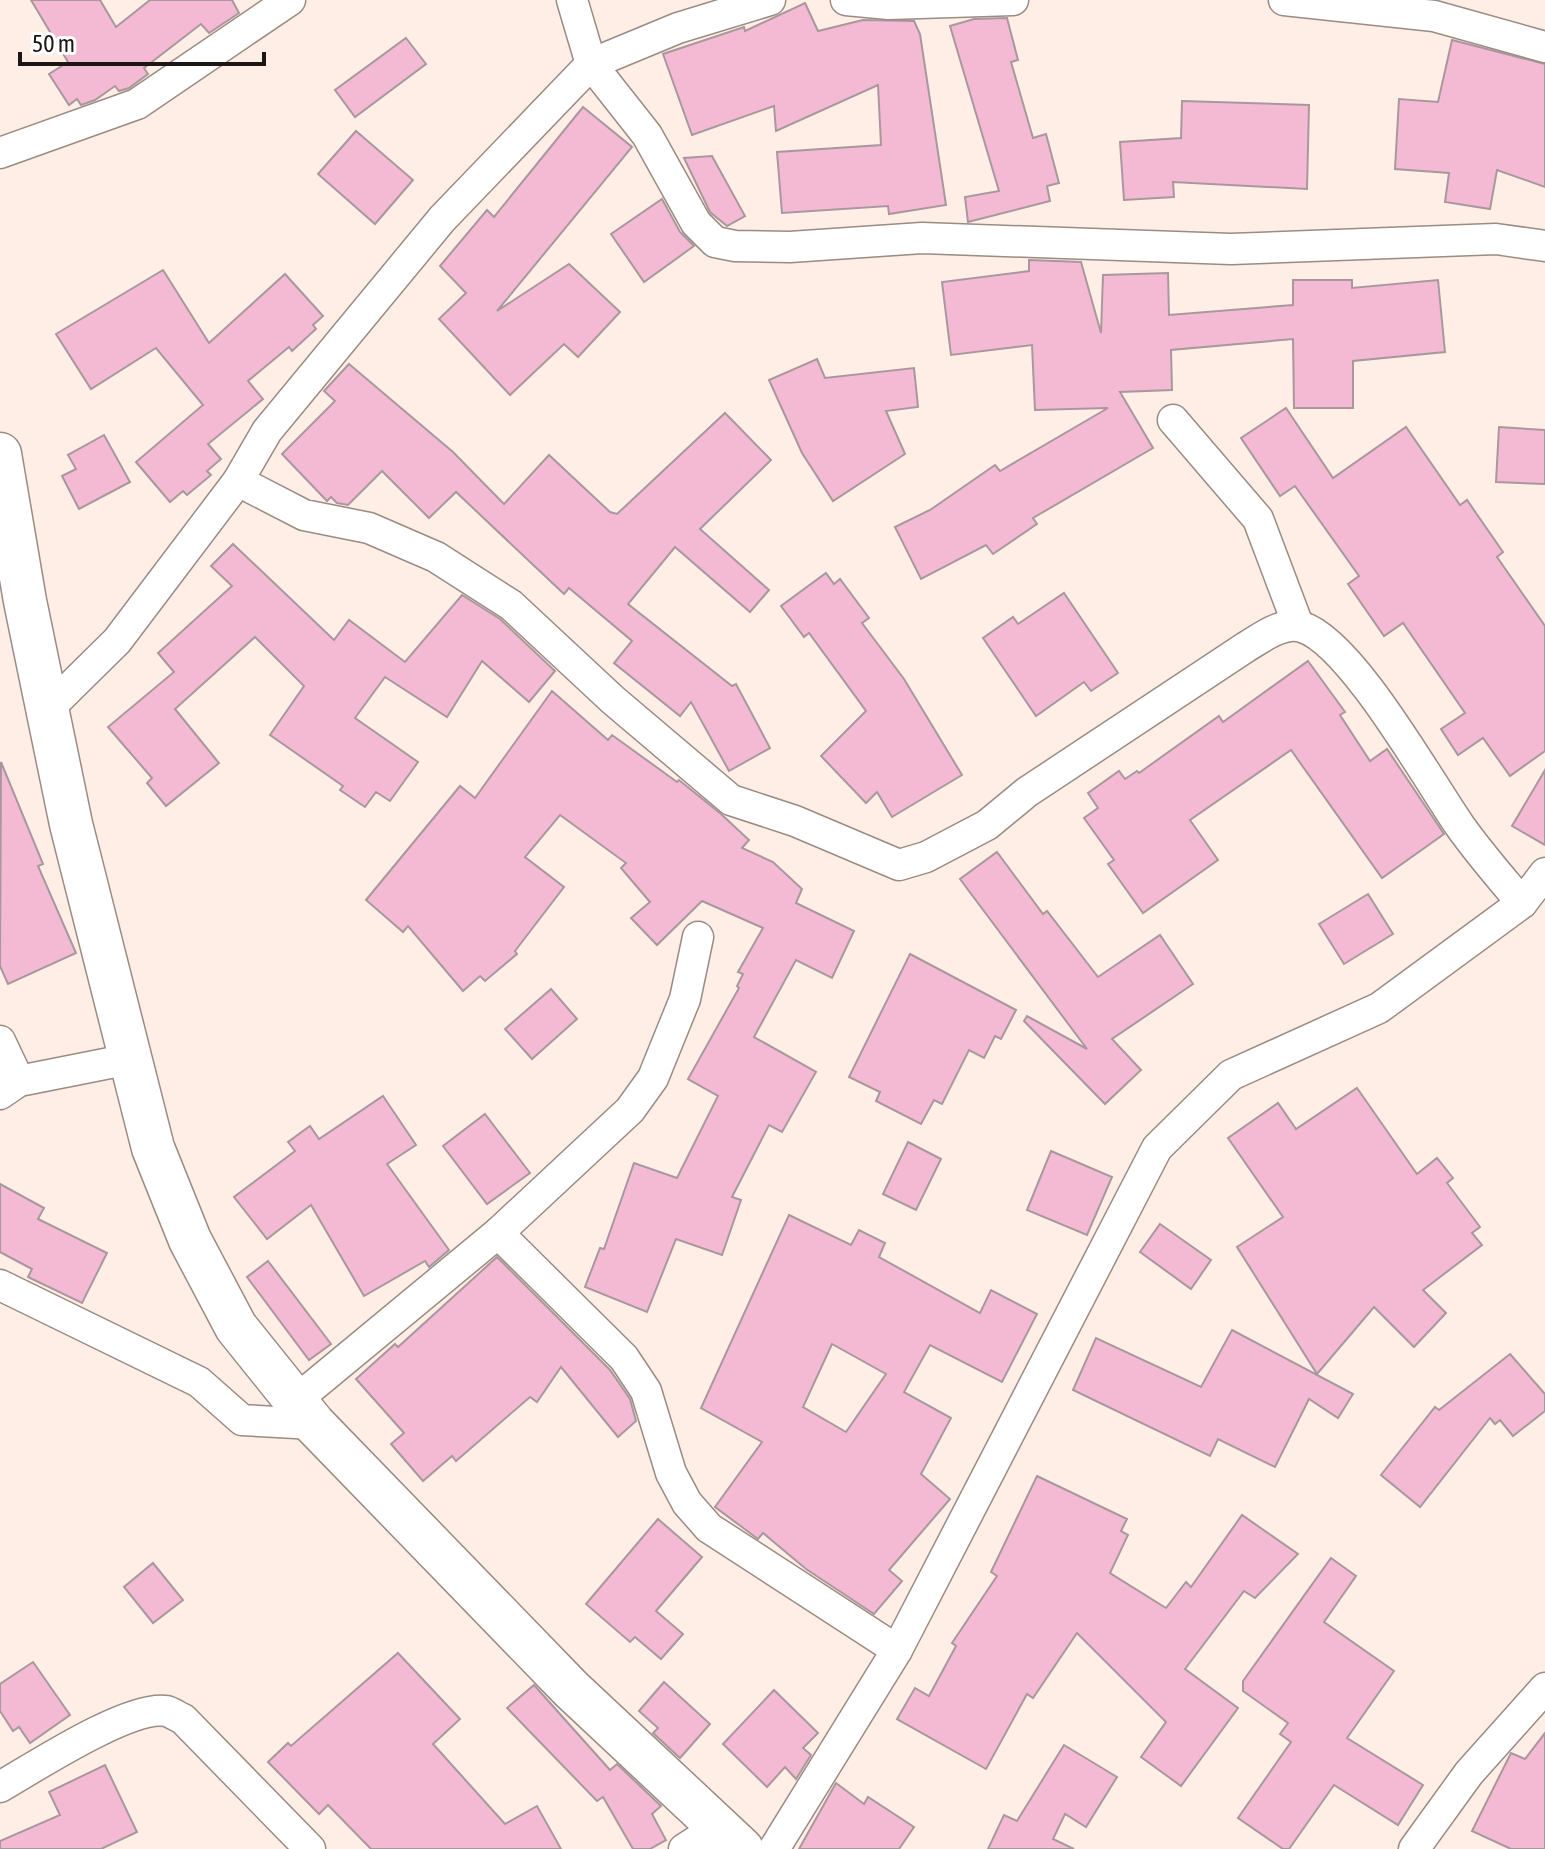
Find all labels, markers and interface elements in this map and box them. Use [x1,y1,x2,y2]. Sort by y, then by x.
scale bar [20,16,264,66]
text: 50 m [32,30,75,57]

